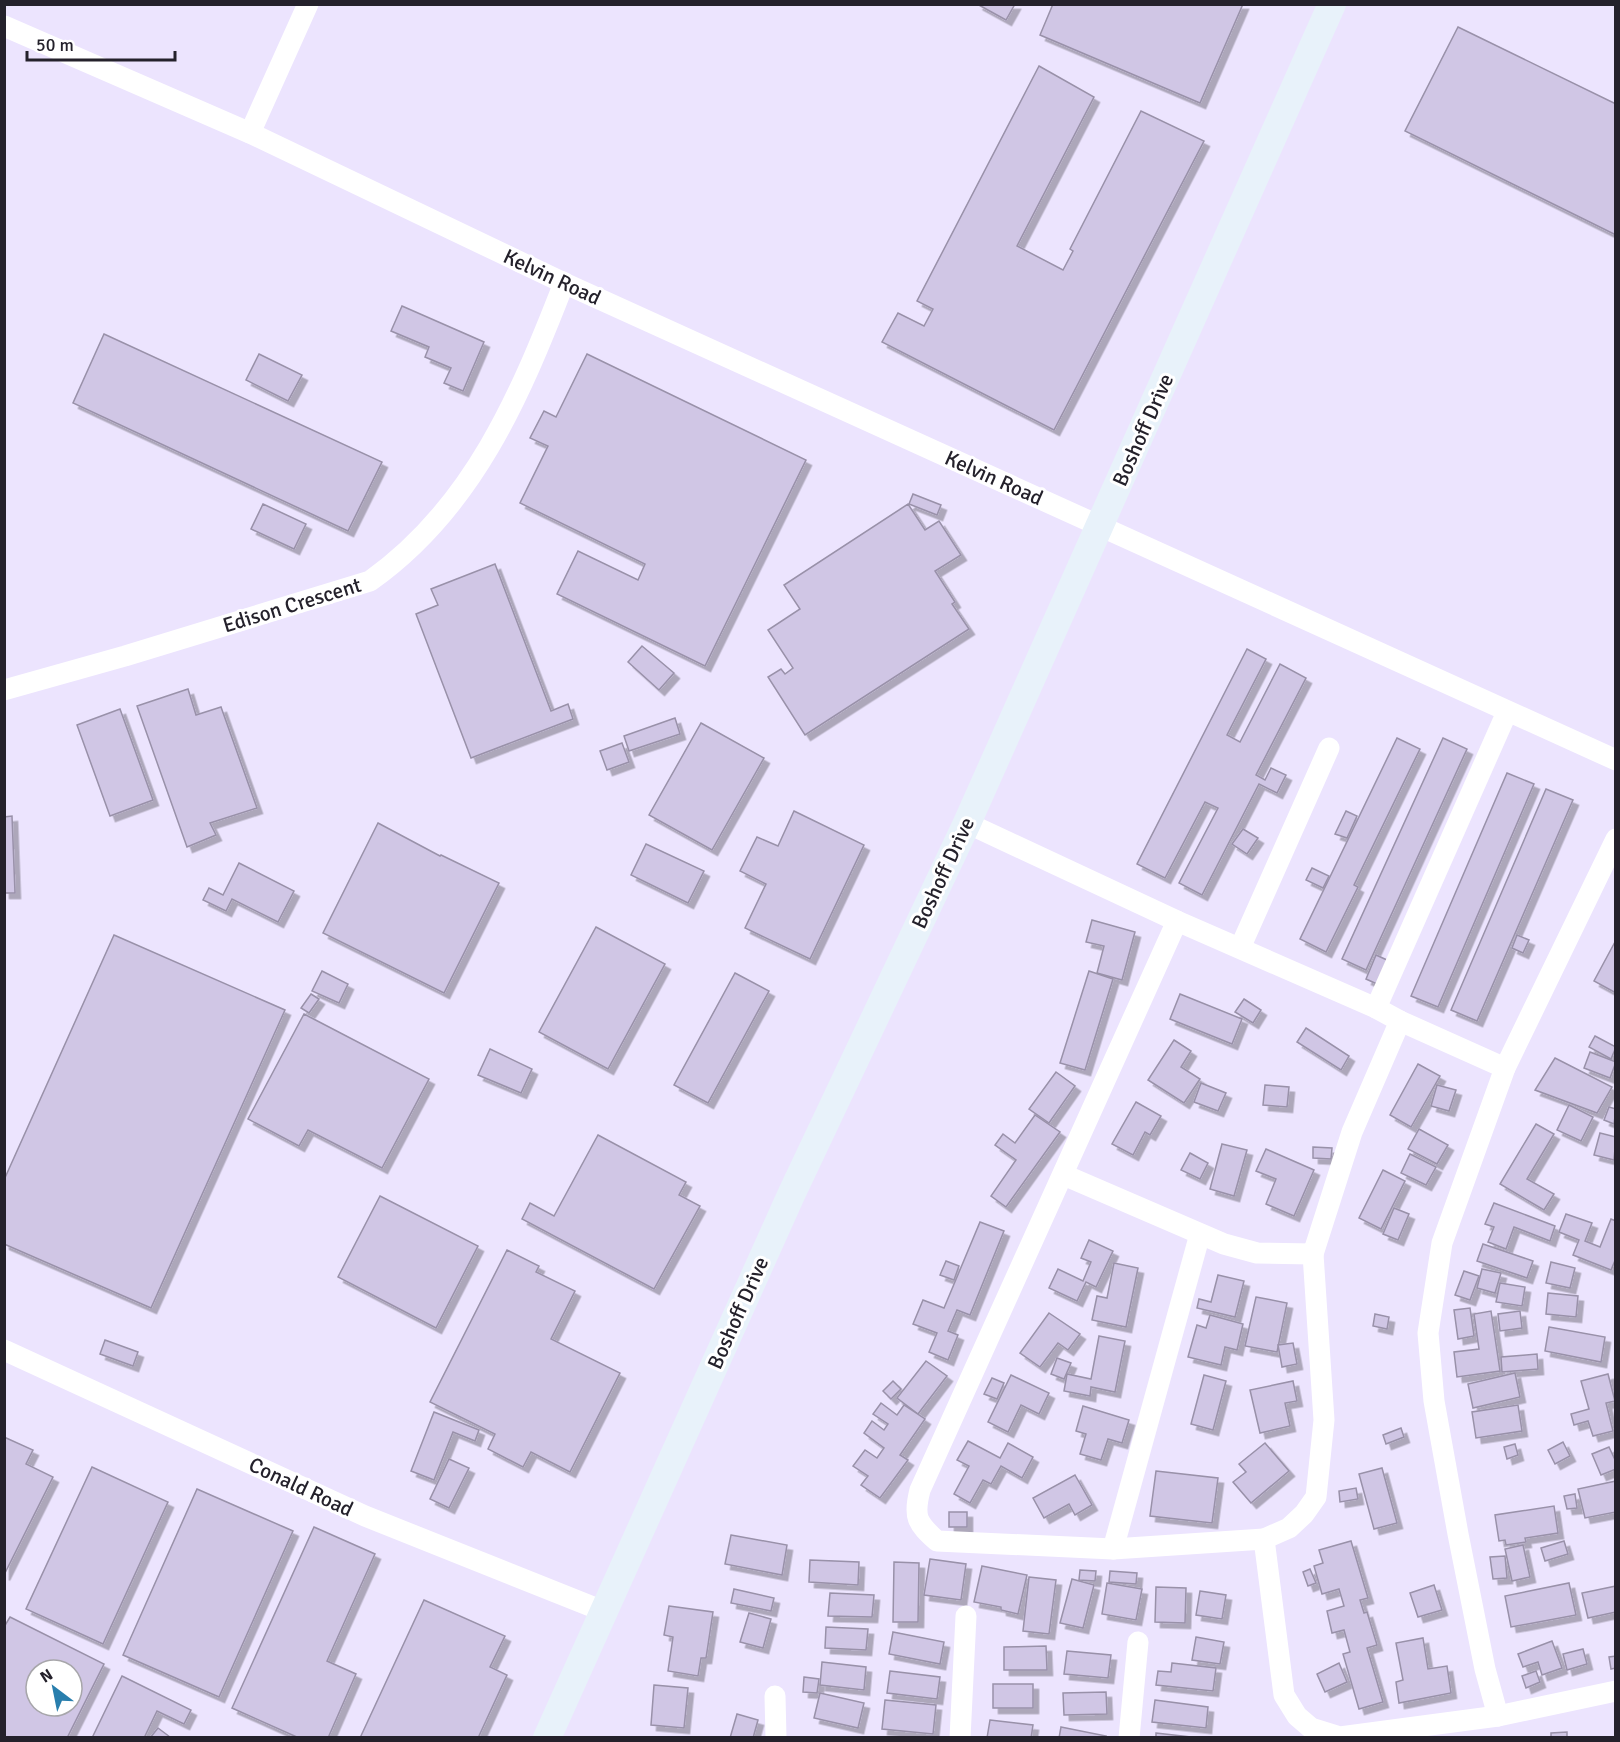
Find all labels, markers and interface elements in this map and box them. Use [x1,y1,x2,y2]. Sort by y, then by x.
scale bar [27,24,176,62]
text: 50 m [36,34,74,56]
street label: Kelvin Road [499,243,605,311]
street label: Boshoff Drive [1107,370,1179,490]
street label: Kelvin Road [941,445,1047,511]
street label: Edison Crescent [220,572,364,638]
street label: Boshoff Drive [906,813,980,933]
street label: Boshoff Drive [702,1253,774,1373]
street label: Conald Road [245,1451,357,1523]
north arrow [24,1658,84,1718]
text: N [37,1665,57,1688]

